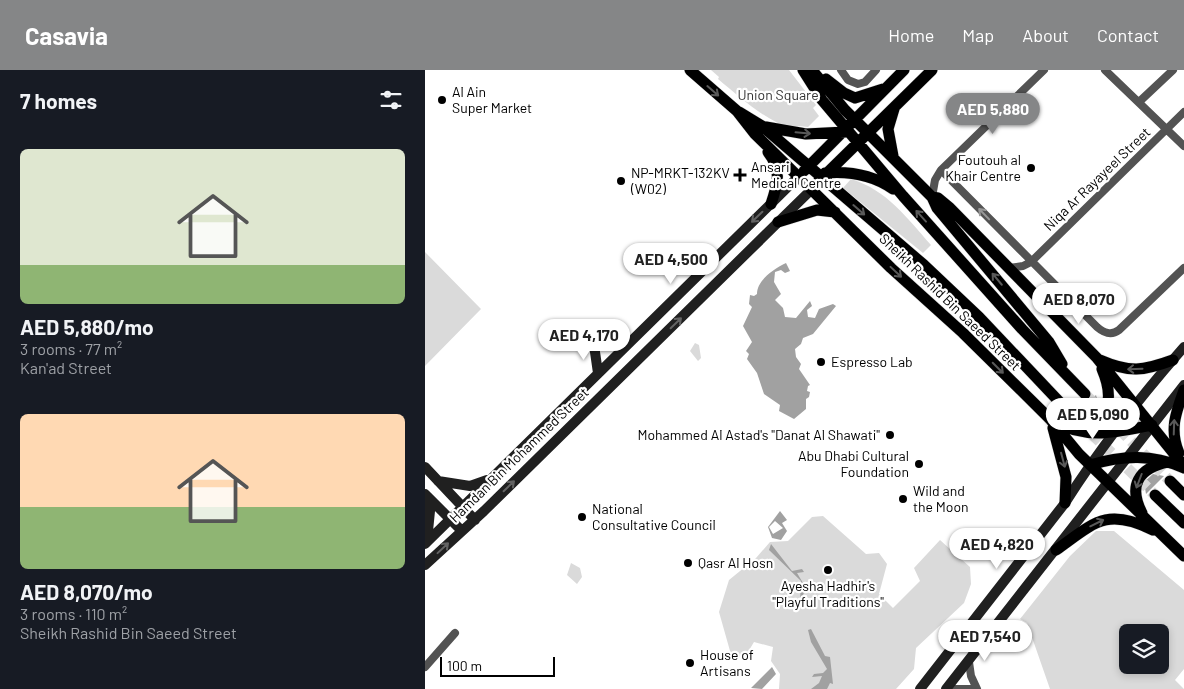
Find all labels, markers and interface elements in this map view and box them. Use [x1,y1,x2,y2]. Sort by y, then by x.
text: Casavia [25,21,108,50]
text: Home [888,24,934,46]
text: Map [962,24,994,46]
text: About [1022,24,1069,46]
text: Contact [1097,24,1159,46]
place label: Al Ain Super Market [452,83,532,116]
one-way arrow [707,85,720,96]
icon: filters [377,86,405,114]
park label: Union Square [737,86,819,103]
text: 7 homes [20,88,97,113]
pin: AED 5,880 [936,92,1050,135]
marker: Al Ain Super Market [436,94,448,106]
text: AED 5,880 [957,99,1029,118]
street label: Niqa Ar Rayayeel Street [1040,123,1153,234]
one-way arrow [794,129,810,138]
place label: Foutouh al Khair Centre [945,151,1021,184]
place label: Ansari Medical Centre [751,158,841,191]
marker: Foutouh al Khair Centre [1025,162,1037,174]
place label: NP-MRKT-132KV (W02) [630,164,730,197]
marker: Ansari Medical Centre [733,168,747,182]
marker: NP-MRKT-132KV (W02) [615,175,627,187]
icon: home [168,181,258,271]
one-way arrow [852,204,865,215]
one-way arrow [978,208,990,220]
one-way arrow [915,210,927,223]
one-way arrow [751,211,764,223]
street label: Sheikh Rashid Bin Saeed Street [876,230,1024,374]
pin: AED 4,500 [614,242,728,285]
text: AED 4,500 [634,249,708,268]
one-way arrow [890,266,903,278]
one-way arrow [991,273,1003,286]
pin: AED 8,070 [1022,282,1136,325]
text: AED 8,070 [1043,289,1115,308]
text: AED 5,880/mo [20,314,154,339]
one-way arrow [670,317,682,330]
pin: AED 4,170 [527,318,641,361]
text: AED 4,170 [549,325,619,344]
text: 3 rooms · 77 m² [20,339,122,358]
place label: Espresso Lab [831,353,913,370]
marker: Espresso Lab [815,356,827,368]
text: Kan'ad Street [20,358,112,377]
one-way arrow [991,361,1003,373]
one-way arrow [1127,365,1143,374]
street label: Hamdan Bin Mohammed Street [445,384,592,526]
pin: AED 5,090 [1036,398,1150,440]
text: AED 5,090 [1057,404,1129,423]
one-way arrow [1169,419,1179,436]
place label: Mohammed Al Astad's "Danat Al Shawati" [637,426,880,443]
marker: Mohammed Al Astad's "Danat Al Shawati" [884,429,896,441]
icon: home [168,446,258,536]
place label: Abu Dhabi Cultural Foundation [798,447,909,480]
one-way arrow [1058,452,1068,468]
marker: Abu Dhabi Cultural Foundation [913,458,925,470]
one-way arrow [1134,473,1143,488]
one-way arrow [503,480,516,492]
place label: Wild and the Moon [913,482,969,515]
marker: Wild and the Moon [897,493,909,505]
place label: National Consultative Council [592,500,716,533]
marker: National Consultative Council [576,511,588,523]
one-way arrow [1089,518,1104,528]
pin: AED 4,820 [940,528,1054,570]
text: AED 4,820 [960,534,1034,553]
one-way arrow [437,542,450,554]
place label: Qasr Al Hosn [698,554,773,571]
marker: Qasr Al Hosn [682,557,694,569]
marker: Ayesha Hadhir's "Playful Traditions" [822,564,834,576]
place label: Ayesha Hadhir's "Playful Traditions" [772,577,884,610]
text: AED 8,070/mo [20,579,153,604]
text: 3 rooms · 110 m² [20,604,127,623]
pin: AED 7,540 [928,620,1042,662]
text: Sheikh Rashid Bin Saeed Street [20,623,237,642]
map controls [1119,624,1169,674]
button: layers [1119,624,1169,674]
text: AED 7,540 [949,626,1021,645]
place label: House of Artisans [700,646,754,679]
scale bar [440,654,555,677]
text: 100 m [447,657,482,674]
marker: House of Artisans [684,657,696,669]

